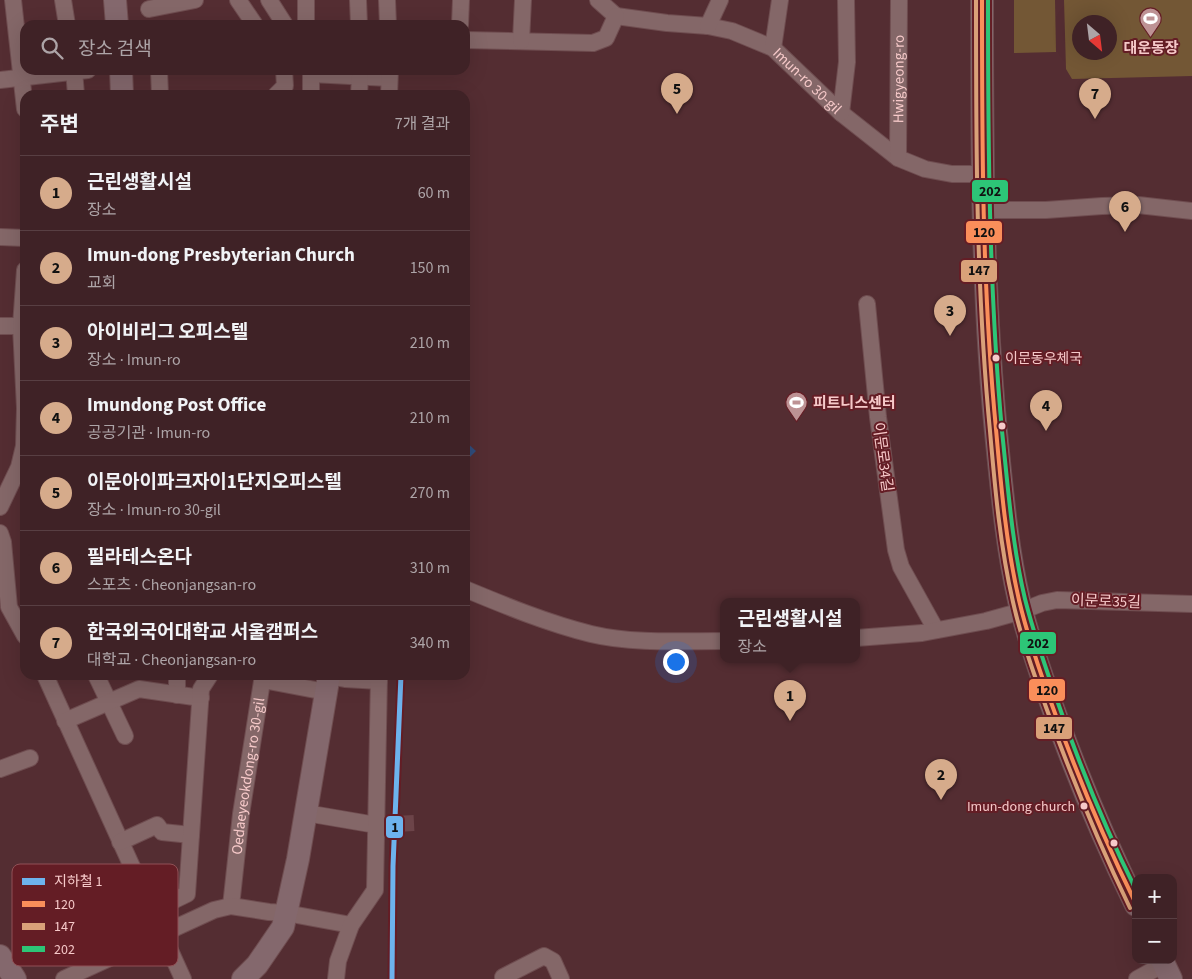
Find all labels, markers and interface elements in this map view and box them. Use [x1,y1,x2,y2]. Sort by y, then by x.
sports icon: 대운동장 [1139,7,1163,38]
north arrow [1072,15,1117,60]
search box [20,20,470,75]
icon: search [38,34,66,62]
street label: Hwigyeong-ro [888,35,910,123]
text: 장소 검색 [78,36,152,63]
place label: 대운동장 [1123,38,1179,59]
street label: Imun-ro 30-gil [768,43,846,119]
pin: 5 [661,73,693,114]
pin: 7 [1079,78,1111,119]
text: 주변 [40,109,79,139]
text: 7개 결과 [395,113,450,135]
text: 근린생활시설 [87,169,192,196]
line badge: 202 [971,179,1009,203]
text: 1 [52,182,60,204]
text: 60 m [418,182,450,204]
text: 202 [979,182,1001,202]
pin: 6 [1109,191,1141,232]
text: 장소 [87,199,116,221]
line badge: 120 [965,220,1003,244]
text: 120 [973,223,995,243]
text: Imun-dong Presbyterian Church [87,242,355,269]
text: 2 [52,257,60,279]
text: 150 m [410,257,450,279]
line badge: 147 [960,259,998,283]
text: 147 [968,261,990,281]
text: 교회 [87,272,116,294]
pin: 3 [934,295,966,336]
text: 아이비리그 오피스텔 [87,319,248,346]
text: 3 [52,332,60,354]
text: 210 m [410,332,450,354]
text: 장소 · Imun-ro [87,349,181,371]
place label: 이문동우체국 [1005,349,1082,369]
marker: 이문동우체국 [991,353,1001,363]
pin: 4 [1030,390,1062,431]
sports icon: 피트니스센터 [785,391,809,422]
text: Imundong Post Office [87,392,266,419]
place label: 피트니스센터 [813,393,896,414]
text: 4 [52,407,60,429]
text: 210 m [410,407,450,429]
street label: 이문로34길 [867,421,898,493]
unlabelled marker [997,421,1007,431]
text: 공공기관 · Imun-ro [87,422,210,444]
text: 이문아이파크자이1단지오피스텔 [87,469,342,496]
text: 5 [52,482,60,504]
text: 270 m [410,482,450,504]
text: 장소 · Imun-ro 30-gil [87,499,221,521]
text: 필라테스온다 [87,544,192,571]
text: 6 [52,557,60,579]
text: 310 m [410,557,450,579]
text: 스포츠 · Cheonjangsan-ro [87,574,256,596]
street label: 이문로35길 [1071,590,1141,613]
popup [720,598,860,663]
text: 근린생활시설 [738,606,842,633]
text: 한국외국어대학교 서울캠퍼스 [87,619,318,646]
line badge: 202 [1019,631,1057,655]
text: 7 [52,632,60,654]
text: 340 m [410,632,450,654]
text: 202 [1027,634,1049,654]
text: 장소 [738,636,767,658]
text: 대학교 · Cheonjangsan-ro [87,649,256,671]
your location [663,649,689,675]
line badge: 120 [1028,678,1066,702]
pin: 1 [774,680,806,721]
text: 120 [1036,681,1058,701]
street label: Oedaeyeokdong-ro 30-gil [227,696,270,856]
line badge: 147 [1035,716,1073,740]
text: 147 [1043,719,1065,739]
pin: 2 [925,759,957,800]
place label: Imun-dong church [967,797,1075,817]
marker: Imun-dong church [1079,801,1089,811]
line badge: 1 [385,815,404,839]
text: 1 [391,818,399,838]
unlabelled marker [1109,838,1119,848]
legend [12,864,178,966]
text: 지하철 1 [54,872,102,892]
map controls [1132,874,1177,964]
button: + [1132,874,1177,919]
text: 120 [54,895,75,915]
text: 147 [54,917,75,937]
button: − [1132,919,1177,964]
text: 202 [54,940,75,960]

